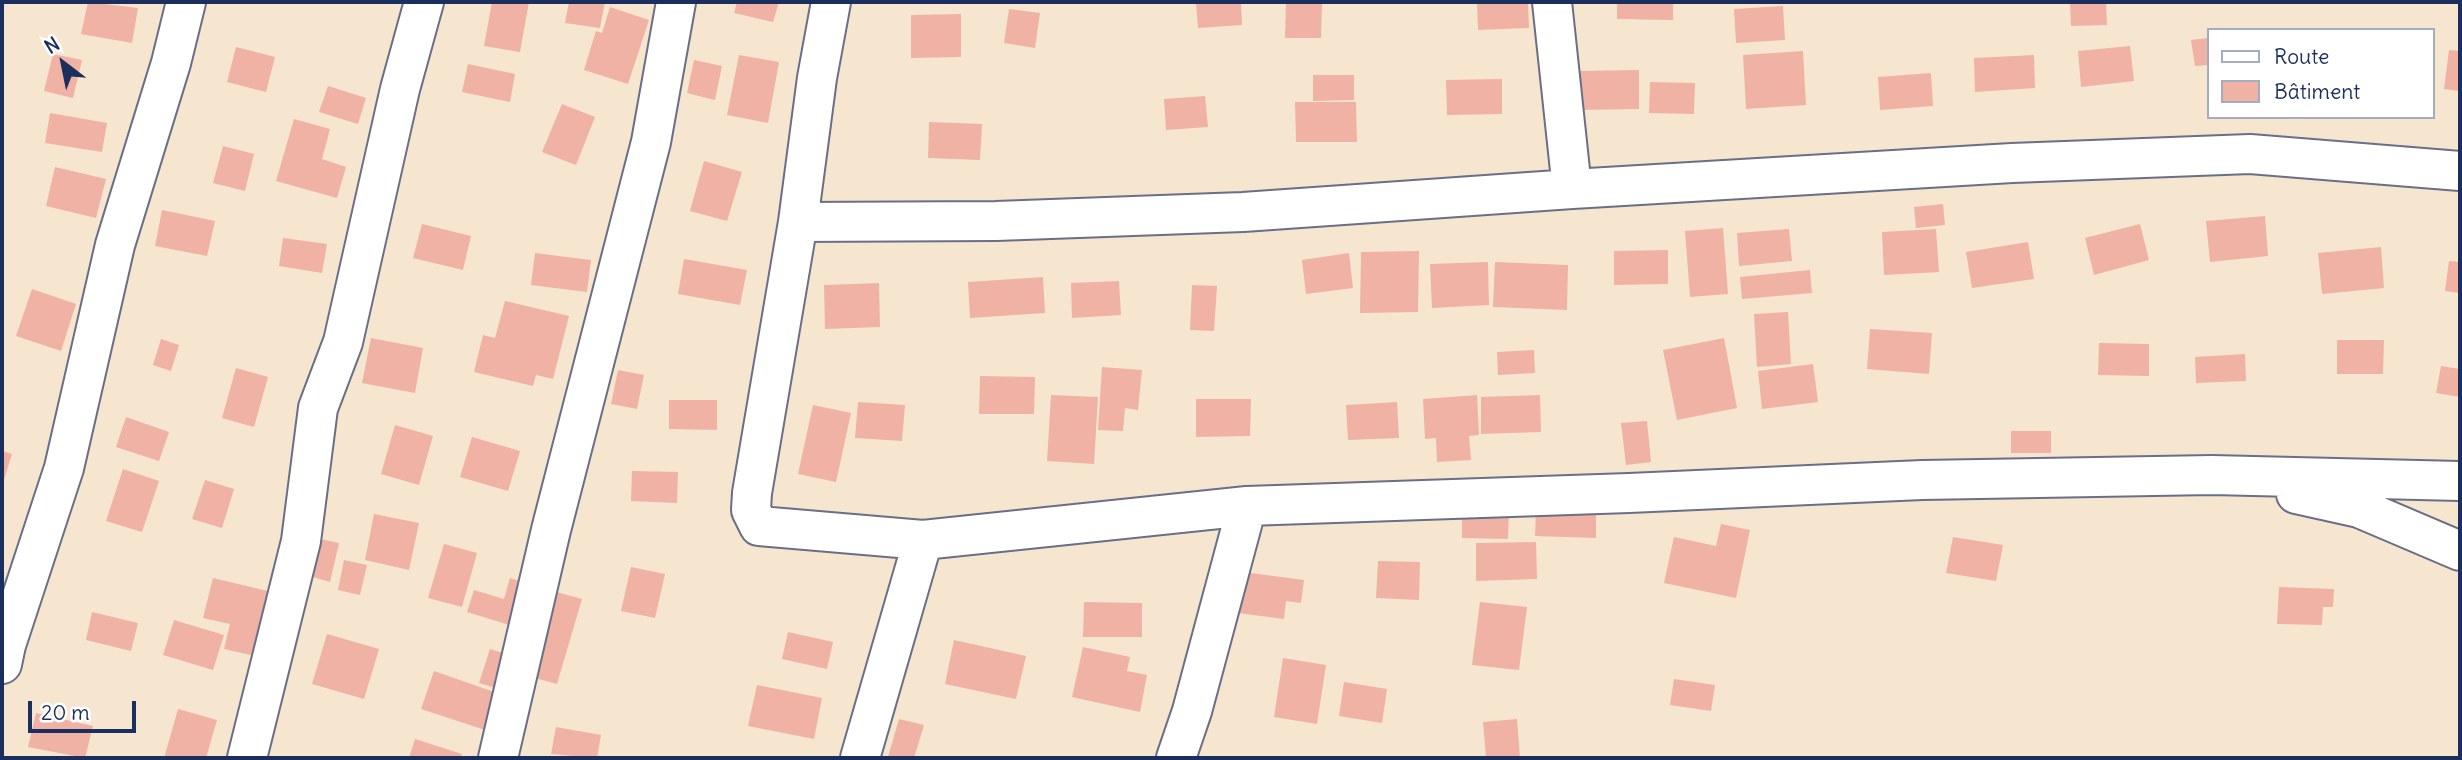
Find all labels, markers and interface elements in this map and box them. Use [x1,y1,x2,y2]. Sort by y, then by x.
north arrow [28,28,98,98]
legend [2206,28,2434,119]
text: N [40,32,64,59]
text: Route [2274,43,2329,70]
text: Bâtiment [2274,78,2360,105]
scale bar [32,686,140,730]
text: 20 m [41,699,90,726]

